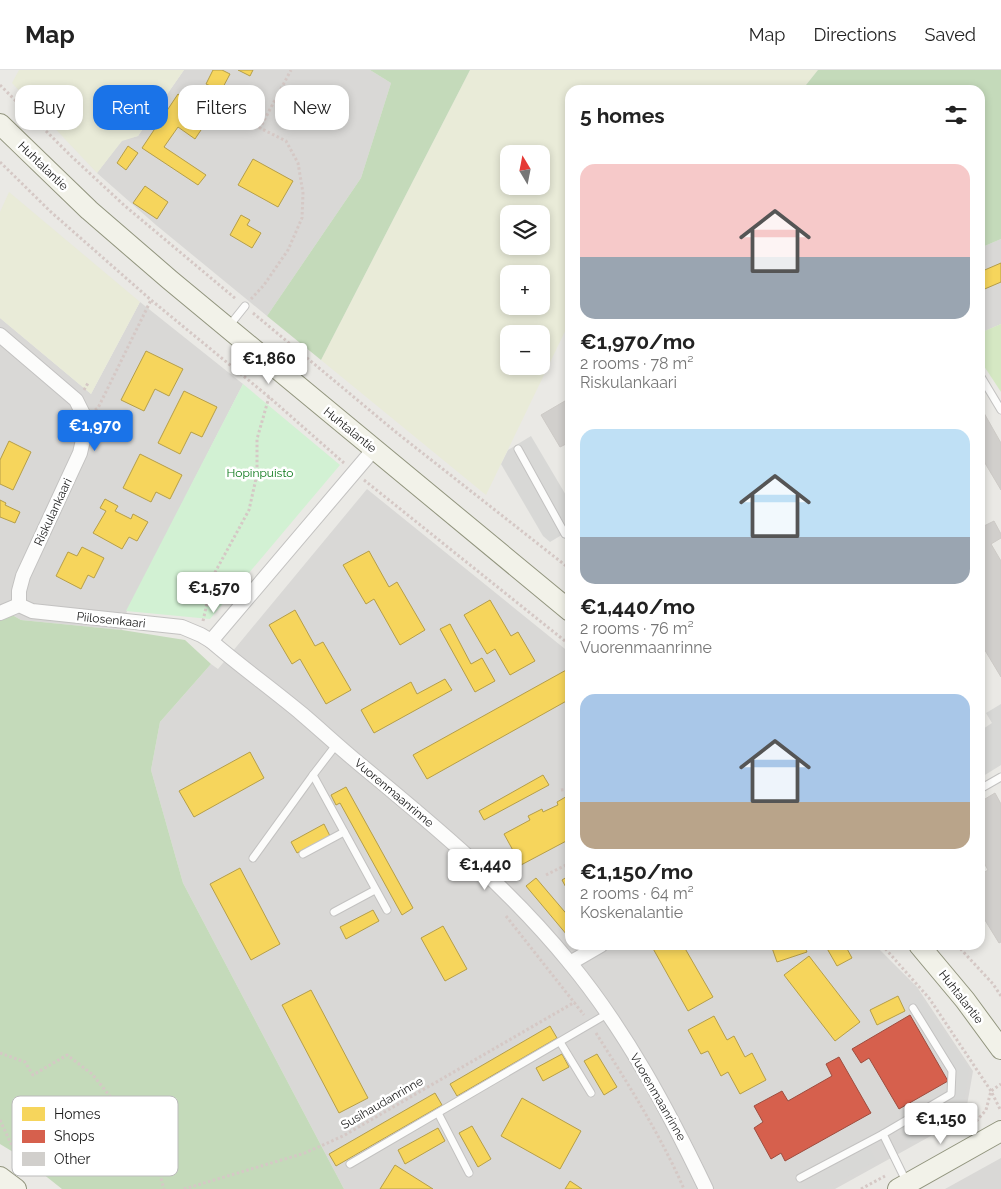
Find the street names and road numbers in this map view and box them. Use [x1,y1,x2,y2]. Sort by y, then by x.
street label: Huhtalantie [15,139,71,193]
street label: Huhtalantie [321,404,379,456]
street label: Riskulankaari [31,476,75,548]
street label: Piilosenkaari [76,609,146,631]
street label: Vuorenmaanrinne [352,756,436,830]
street label: Huhtalantie [936,968,986,1026]
street label: Vuorenmaanrinne [627,1051,689,1143]
street label: Susihaudanrinne [339,1074,425,1132]

